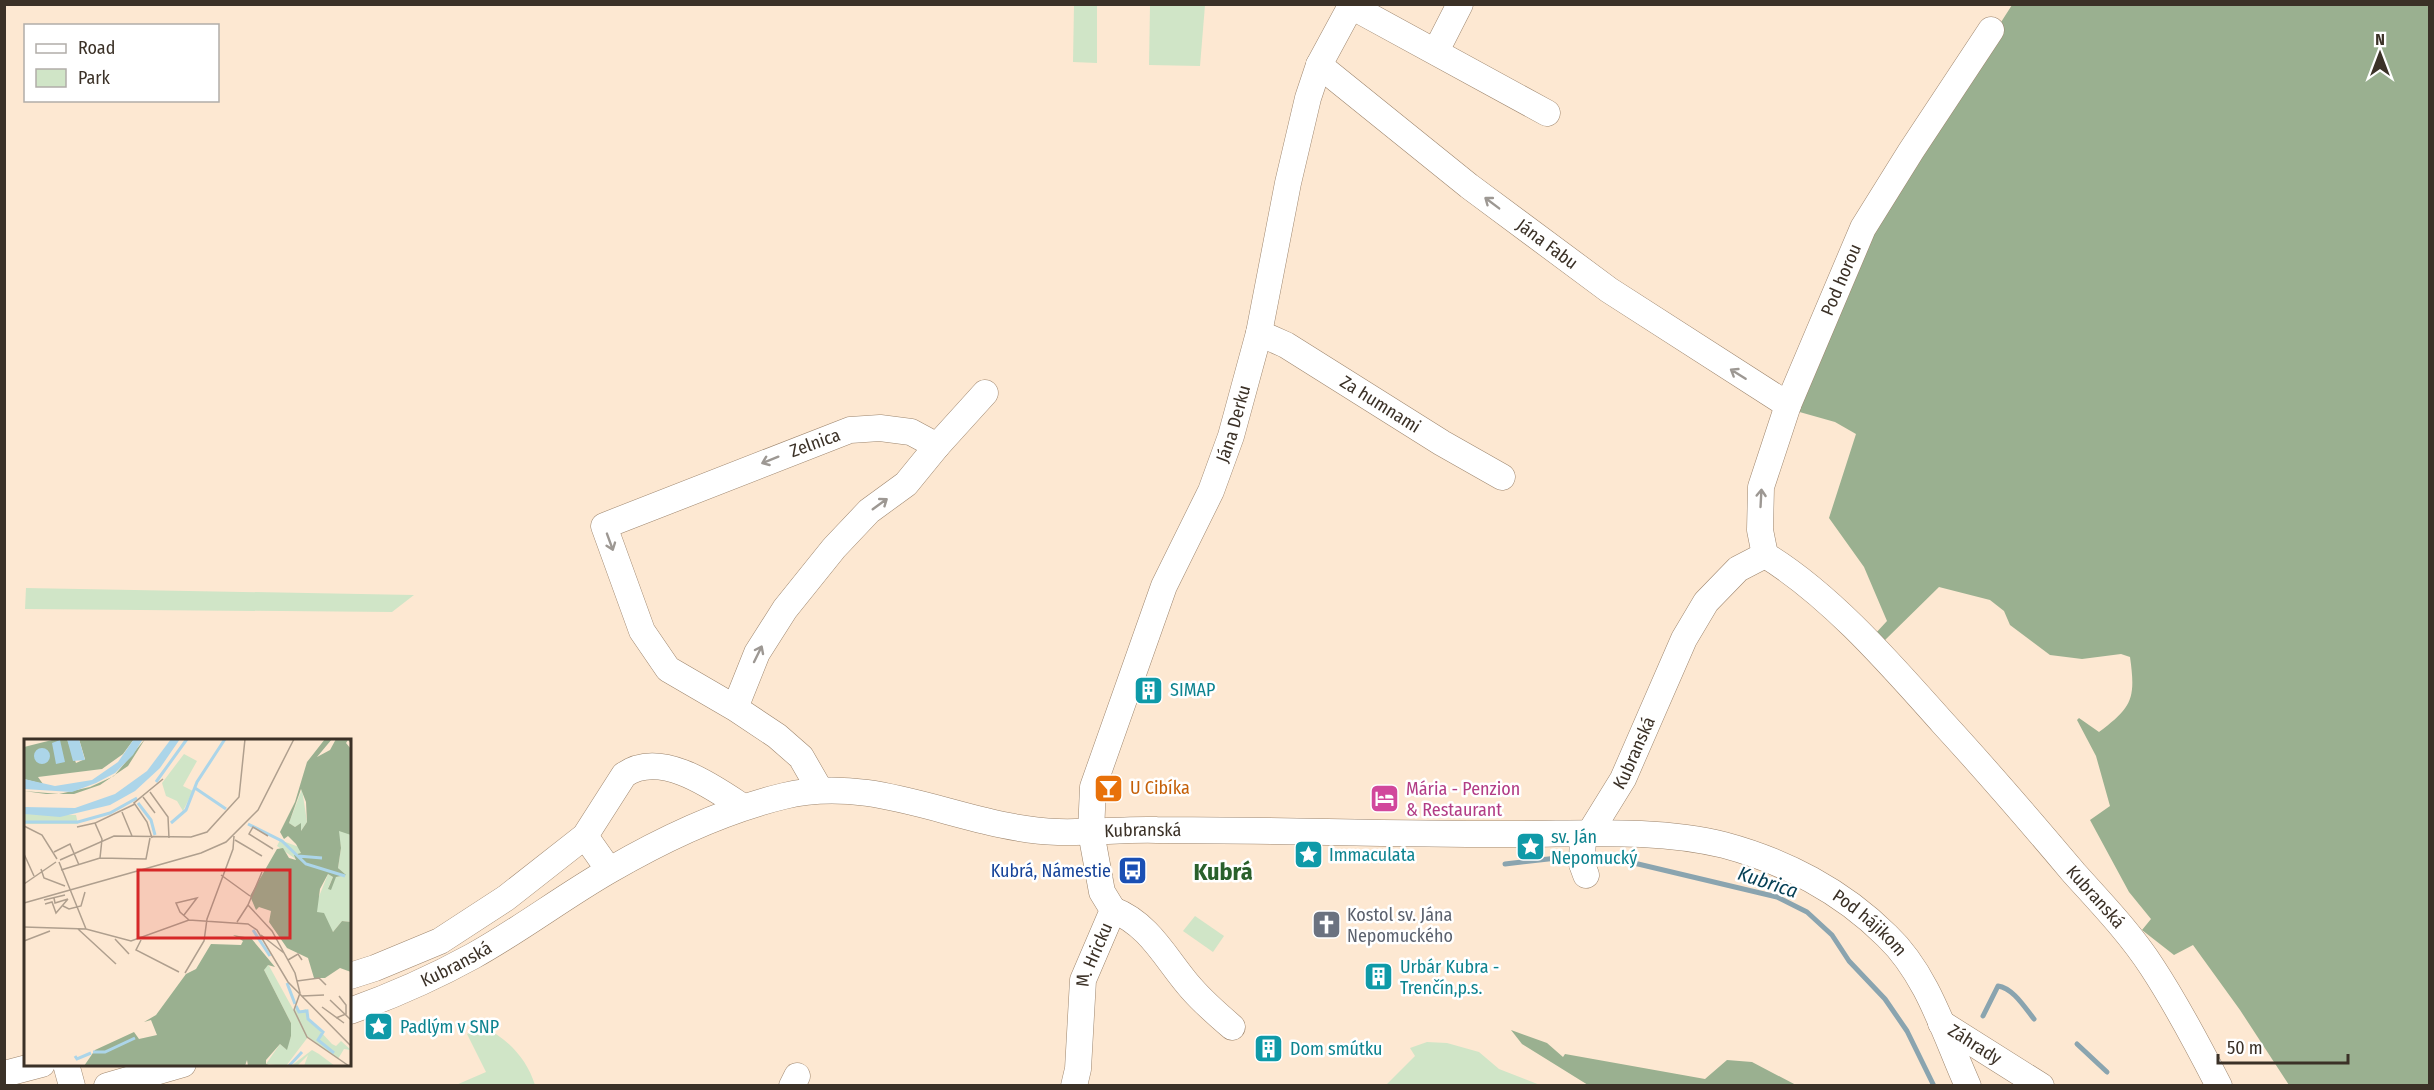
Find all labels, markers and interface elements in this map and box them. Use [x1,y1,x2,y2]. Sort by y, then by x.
legend [24,24,219,102]
north arrow [2350,24,2410,84]
text: N [2375,30,2385,49]
text: Road [78,37,115,59]
text: Park [78,67,111,89]
one-way arrow [1484,197,1500,209]
street label: Jána Fabu [1512,214,1582,274]
street label: Pod horou [1816,240,1866,319]
one-way arrow [1730,367,1747,379]
street label: Za humnami [1336,371,1425,438]
street label: Jána Derku [1211,383,1255,466]
street label: Zelnica [787,424,843,462]
one-way arrow [761,456,779,467]
one-way arrow [1755,488,1766,508]
one-way arrow [871,497,887,510]
one-way arrow [606,532,617,551]
one-way arrow [752,646,764,664]
building icon: SIMAP [1133,674,1165,706]
place label: SIMAP [1170,679,1215,701]
street label: Kubranská [1608,713,1660,793]
inset map [24,739,351,1066]
bar icon: U Cibíka [1093,772,1125,804]
place label: U Cibíka [1130,777,1190,799]
place label: Mária - Penzion & Restaurant [1406,778,1520,821]
hotel icon: Mária - Penzion & Restaurant [1369,783,1401,815]
street label: Kubranská [1104,819,1182,842]
place label: sv. Ján Nepomucký [1551,826,1637,869]
place icon: sv. Ján Nepomucký [1514,831,1546,863]
place icon: Immaculata [1292,839,1324,871]
place label: Immaculata [1329,844,1415,866]
bus stop icon: Kubrá, Námestie [1116,855,1148,887]
district label: Kubrá [1193,858,1253,886]
place label: Kubrá, Námestie [991,860,1111,882]
water label: Kubrica [1735,861,1801,903]
street label: Kubranská [2062,861,2130,933]
street label: Pod hájikom [1829,885,1911,961]
place label: Kostol sv. Jána Nepomuckého [1347,904,1453,947]
church icon: Kostol sv. Jána Nepomuckého [1310,909,1342,941]
street label: M. Hricku [1072,919,1117,987]
street label: Kubranská [417,937,496,992]
place label: Urbár Kubra - Trenčín,p.s. [1400,956,1499,999]
building icon: Urbár Kubra - Trenčín,p.s. [1363,961,1395,993]
place icon: Padlým v SNP [363,1011,395,1043]
place label: Padlým v SNP [400,1016,499,1038]
street label: Záhrady [1944,1019,2006,1069]
scale bar [2218,1027,2348,1065]
building icon: Dom smútku [1253,1033,1285,1065]
text: 50 m [2227,1037,2263,1059]
place label: Dom smútku [1290,1038,1383,1060]

